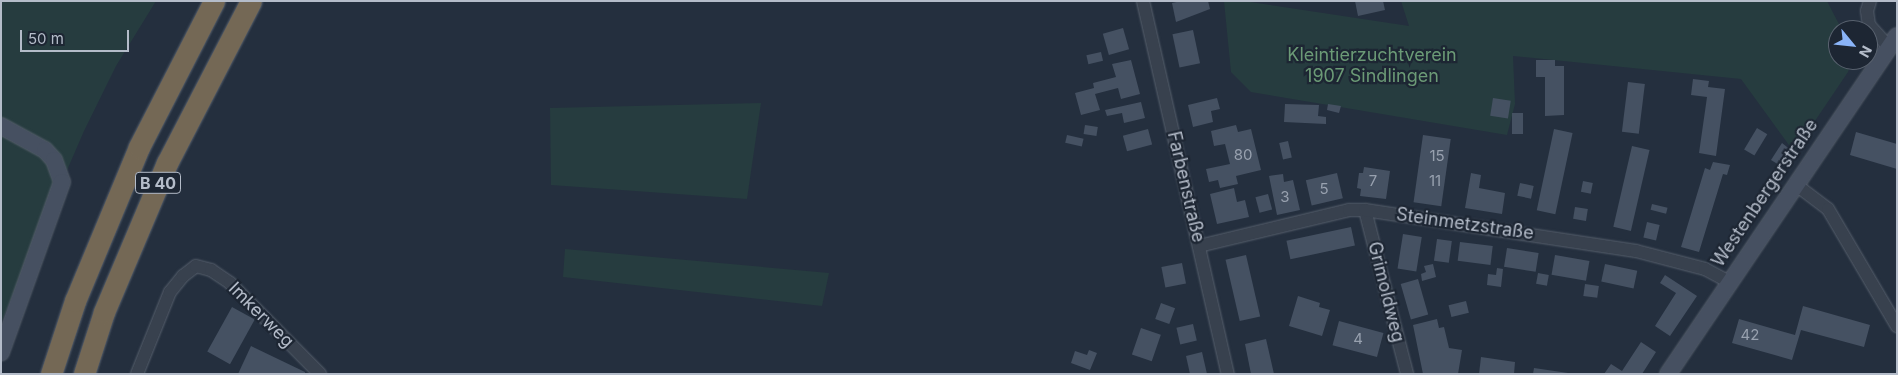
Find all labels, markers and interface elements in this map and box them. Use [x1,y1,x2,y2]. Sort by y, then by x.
scale bar [22,20,131,52]
north arrow [1828,20,1878,70]
text: 50 m [28,29,64,48]
text: N [1856,43,1876,61]
park label: Kleintierzuchtverein 1907 Sindlingen [1287,45,1457,88]
street label: Westenbergerstraße [1707,115,1823,271]
street label: Farbenstraße [1163,129,1209,245]
house number: 80 [1234,146,1252,164]
house number: 15 [1429,147,1445,165]
road number: B 40 [134,170,182,197]
house number: 7 [1369,172,1377,190]
house number: 11 [1429,172,1441,190]
house number: 5 [1319,180,1329,198]
house number: 3 [1280,188,1290,206]
street label: Steinmetzstraße [1395,204,1535,244]
street label: Grimoldweg [1363,240,1409,344]
street label: Imkerweg [224,278,298,352]
house number: 42 [1741,326,1759,344]
house number: 4 [1353,330,1363,348]

